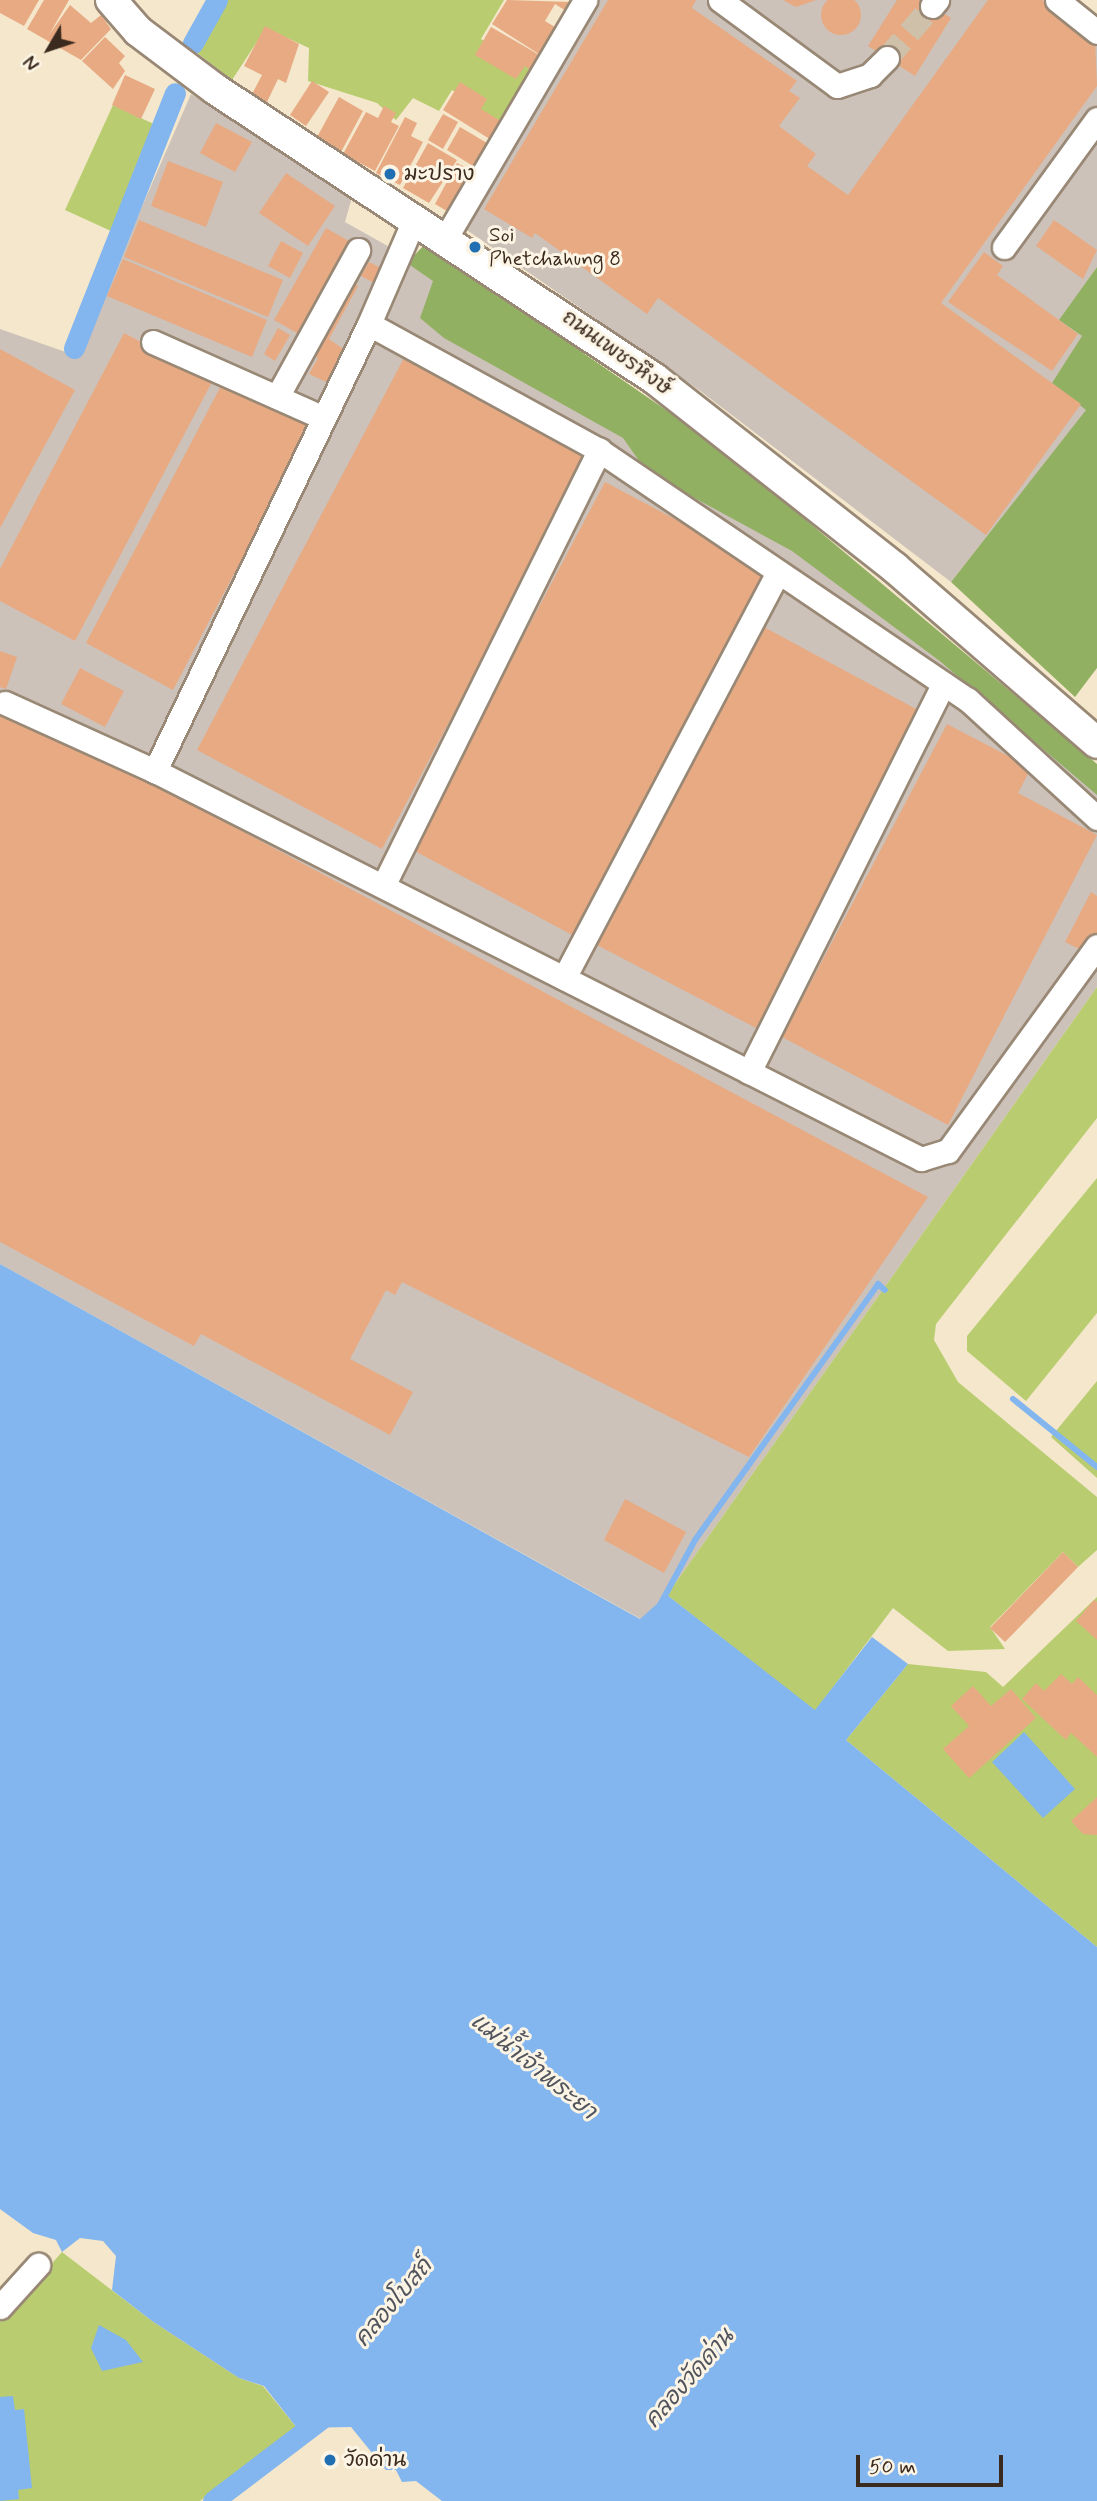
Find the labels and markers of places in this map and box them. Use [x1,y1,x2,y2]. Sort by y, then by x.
place label: มะปราง [404,161,475,187]
marker: มะปราง [382,166,398,182]
place label: Soi Phetchahung 8 [489,222,621,272]
marker: Soi Phetchahung 8 [467,239,483,255]
place label: วัดด่าน [344,2447,406,2473]
marker: วัดด่าน [322,2452,338,2468]

